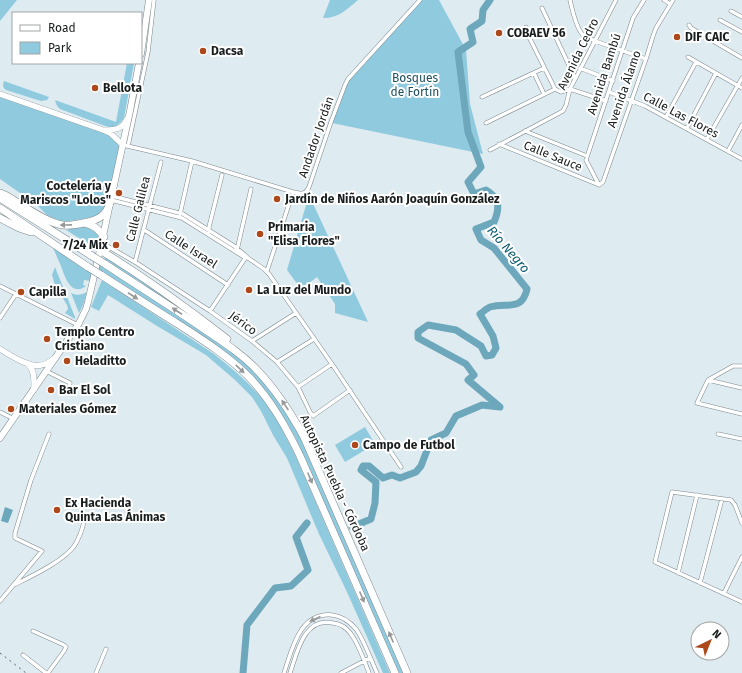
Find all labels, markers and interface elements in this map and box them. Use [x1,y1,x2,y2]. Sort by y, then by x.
legend [12,12,142,64]
street label: Avenida Cedro [555,16,601,92]
text: Road [48,21,76,35]
place label: COBAEV 56 [507,26,566,40]
marker: COBAEV 56 [494,28,504,38]
place label: DIF CAIC [685,30,730,44]
street label: Avenida Bambú [584,32,624,116]
marker: DIF CAIC [672,32,682,42]
text: Park [48,41,72,55]
place label: Dacsa [211,44,244,58]
marker: Dacsa [198,46,208,56]
street label: Avenida Álamo [603,48,644,129]
park label: Bosques de Fortín [391,71,439,99]
place label: Bellota [103,81,143,95]
marker: Bellota [90,83,100,93]
street label: Calle Las Flores [641,89,721,141]
street label: Andador Jordán [295,94,337,180]
street label: Calle Sauce [522,138,584,174]
street label: Calle Galilea [123,175,153,243]
place label: Coctelería y Mariscos "Lolos" [20,179,112,207]
marker: Coctelería y Mariscos "Lolos" [114,188,124,198]
place label: Jardín de Niños Aarón Joaquín González [284,192,500,206]
marker: Jardín de Niños Aarón Joaquín González [272,194,282,204]
place label: Primaria "Elisa Flores" [268,220,340,248]
one-way arrow [59,222,72,228]
water label: Río Negro [484,223,533,276]
street label: Calle Israel [162,227,220,271]
marker: Primaria "Elisa Flores" [255,229,265,239]
place label: 7/24 Mix [63,238,109,252]
marker: 7/24 Mix [111,240,121,250]
place label: La Luz del Mundo [257,283,351,297]
place label: Capilla [29,285,67,299]
marker: La Luz del Mundo [244,285,254,295]
marker: Capilla [16,287,26,297]
one-way arrow [128,292,139,299]
one-way arrow [172,307,182,315]
street label: Jérico [226,308,260,338]
place label: Templo Centro Cristiano [55,325,134,353]
marker: Templo Centro Cristiano [42,334,52,344]
place label: Heladitto [75,354,126,368]
marker: Heladitto [62,356,72,366]
one-way arrow [235,365,246,374]
place label: Bar El Sol [59,383,111,397]
marker: Bar El Sol [46,385,56,395]
one-way arrow [281,399,289,410]
place label: Materiales Gómez [19,402,117,416]
marker: Materiales Gómez [6,404,16,414]
street label: Autopista Puebla - Córdoba [297,412,373,554]
place label: Campo de Futbol [363,438,455,452]
marker: Campo de Futbol [350,440,360,450]
one-way arrow [307,472,313,483]
place label: Ex Hacienda Quinta Las Ánimas [65,496,165,524]
marker: Ex Hacienda Quinta Las Ánimas [52,505,62,515]
one-way arrow [359,591,365,602]
one-way arrow [309,616,320,622]
north arrow [690,621,730,661]
text: N [709,627,724,641]
one-way arrow [388,631,394,643]

